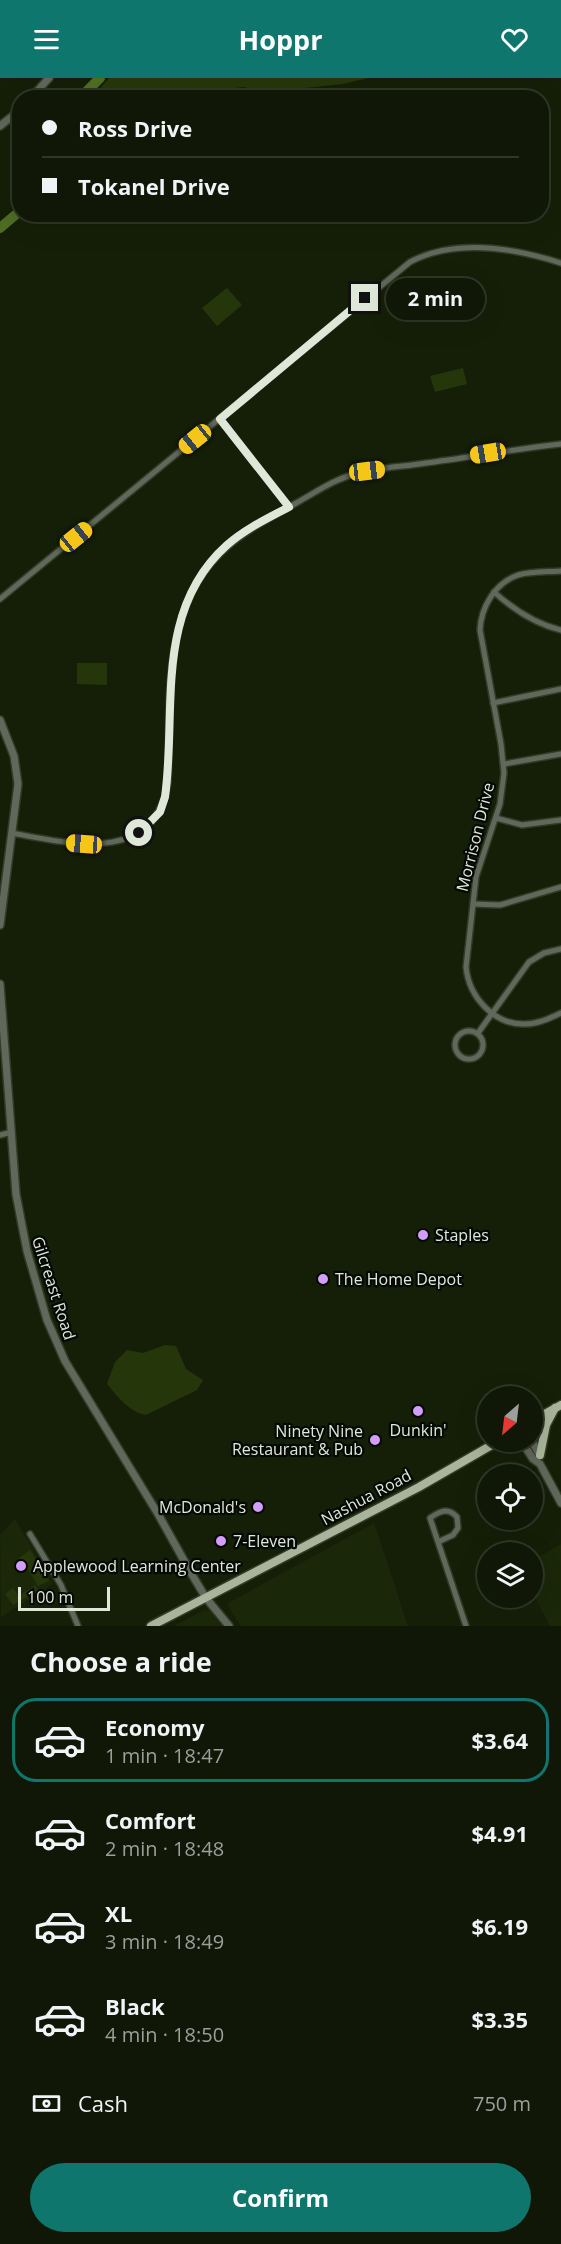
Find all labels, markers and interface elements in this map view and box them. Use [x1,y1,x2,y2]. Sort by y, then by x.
text: Hoppr [239,21,322,58]
icon: menu [30,23,63,56]
icon: heart [498,23,531,56]
text: Ross Drive [78,113,192,143]
text: Tokanel Drive [78,171,230,201]
callout: 2 min [386,277,485,319]
route end [351,284,378,311]
text: 2 min [408,285,463,312]
car [175,421,215,457]
car [469,441,507,465]
car [348,460,386,482]
car [56,519,96,555]
street label: Morrison Drive [451,780,499,894]
route start [125,819,152,846]
car [65,834,103,854]
place label: Staples [435,1224,489,1246]
marker: Staples [416,1228,430,1242]
street label: Gilcreast Road [27,1234,81,1342]
place label: The Home Depot [335,1268,462,1290]
marker: The Home Depot [316,1272,330,1286]
north arrow [477,1386,543,1452]
map controls [477,1386,543,1608]
marker: Dunkin' [411,1404,425,1418]
place label: Dunkin' [390,1419,447,1441]
place label: Ninety Nine Restaurant & Pub [232,1420,363,1460]
marker: Ninety Nine Restaurant & Pub [368,1433,382,1447]
street label: Nashua Road [317,1464,415,1530]
button: locate [477,1464,543,1530]
place label: McDonald's [159,1496,246,1518]
marker: McDonald's [251,1500,265,1514]
place label: 7-Eleven [233,1530,296,1552]
marker: 7-Eleven [214,1534,228,1548]
button: layers [477,1542,543,1608]
place label: Applewood Learning Center [33,1555,241,1577]
marker: Applewood Learning Center [14,1559,28,1573]
scale bar [18,1584,110,1612]
text: 100 m [27,1586,73,1608]
text: Choose a ride [30,1643,212,1680]
text: Economy [105,1712,204,1742]
icon: car [33,1713,87,1767]
text: $3.64 [471,1725,528,1755]
text: 1 min · 18:47 [105,1742,224,1769]
text: Comfort [105,1805,196,1835]
icon: car [33,1806,87,1860]
text: $4.91 [471,1818,528,1848]
text: 2 min · 18:48 [105,1835,224,1862]
text: XL [105,1898,132,1928]
icon: car [33,1899,87,1953]
text: $6.19 [471,1911,528,1941]
text: 3 min · 18:49 [105,1928,224,1955]
text: Black [105,1991,165,2021]
icon: car [33,1992,87,2046]
text: $3.35 [471,2004,528,2034]
text: 4 min · 18:50 [105,2021,224,2048]
icon: cash [30,2087,63,2120]
text: Cash [78,2088,128,2118]
text: 750 m [473,2090,531,2117]
button: Confirm [30,2163,531,2232]

